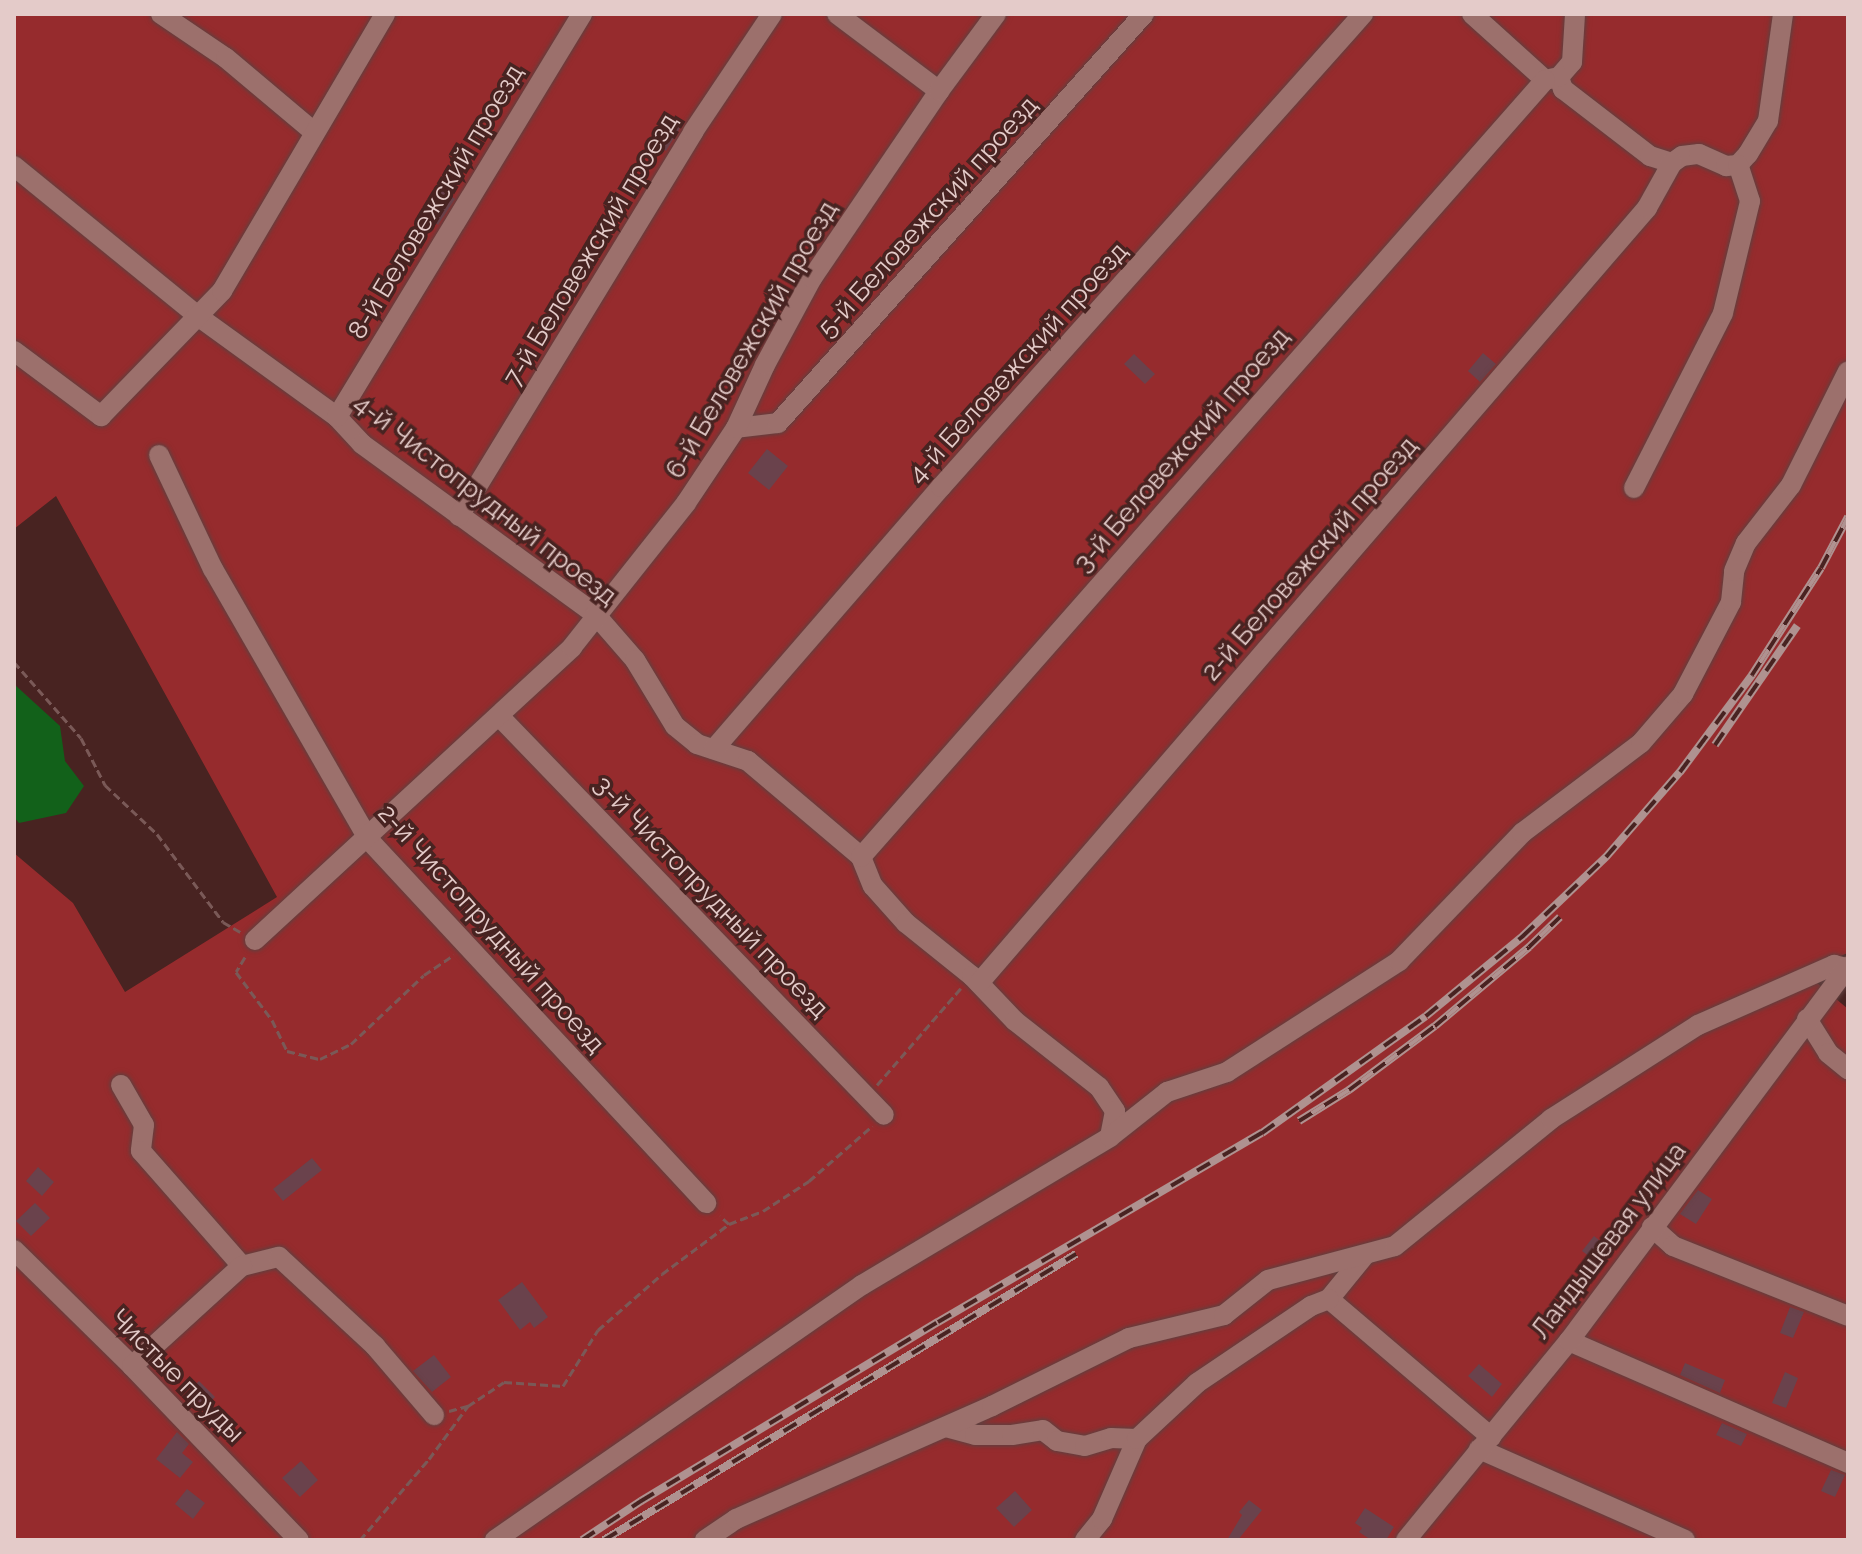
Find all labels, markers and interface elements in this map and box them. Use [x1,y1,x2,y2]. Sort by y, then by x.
street label: 8-й Беловежский проезд [342,59,530,345]
street label: 5-й Беловежский проезд [812,90,1044,344]
street label: 7-й Беловежский проезд [497,108,685,392]
street label: 6-й Беловежский проезд [660,196,844,484]
street label: 4-й Беловежский проезд [902,236,1134,490]
street label: 3-й Беловежский проезд [1068,322,1296,578]
street label: 4-й Чистопрудный проезд [348,388,622,612]
street label: 2-й Беловежский проезд [1196,431,1424,687]
street label: 3-й Чистопрудный проезд [587,770,835,1024]
street label: 2-й Чистопрудный проезд [371,798,611,1060]
street label: Ландышевая улица [1525,1136,1693,1346]
street label: Чистые пруды [104,1303,250,1449]

